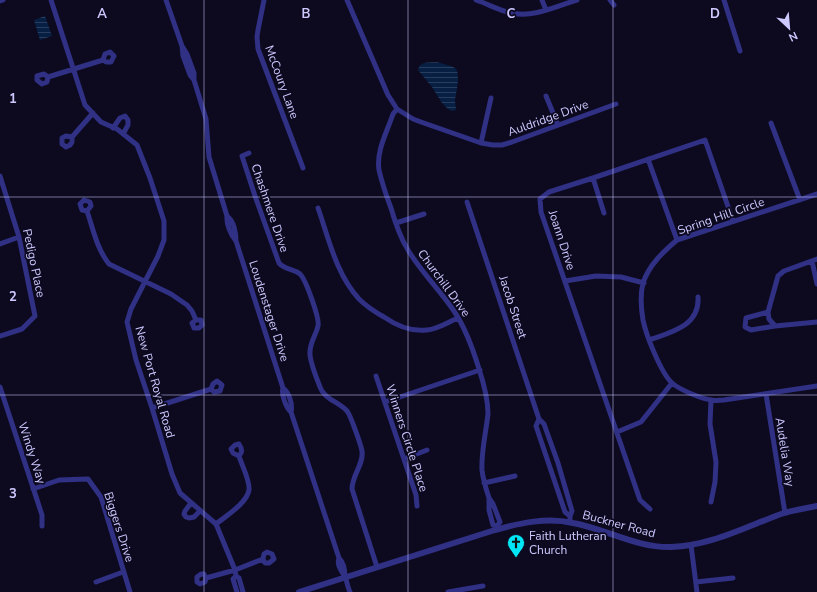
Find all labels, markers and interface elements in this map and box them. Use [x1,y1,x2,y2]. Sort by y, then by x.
text: A [97,5,107,23]
text: B [302,5,311,23]
text: C [507,5,516,23]
text: D [710,5,720,23]
north arrow [769,8,809,48]
text: N [786,28,800,45]
street label: McCoury Lane [261,43,303,121]
text: 1 [9,90,17,108]
street label: Auldridge Drive [505,96,591,140]
street label: Chashmere Drive [247,162,293,254]
street label: Spring Hill Circle [675,194,767,238]
street label: Joann Drive [544,207,579,272]
street label: Pedigo Place [19,227,49,299]
street label: Churchill Drive [414,246,474,320]
street label: Loudenstager Drive [245,258,293,364]
street label: Jacob Street [495,273,531,341]
text: 2 [9,288,17,306]
street label: New Port Royal Road [131,324,179,440]
street label: Winners Circle Place [382,382,432,494]
street label: Audelia Way [772,416,798,488]
street label: Windy Way [14,420,50,487]
text: 3 [9,485,17,503]
street label: Biggers Drive [100,490,138,564]
street label: Buckner Road [581,507,657,541]
place label: Faith Lutheran Church [529,528,607,558]
church icon: Faith Lutheran Church [506,533,526,558]

